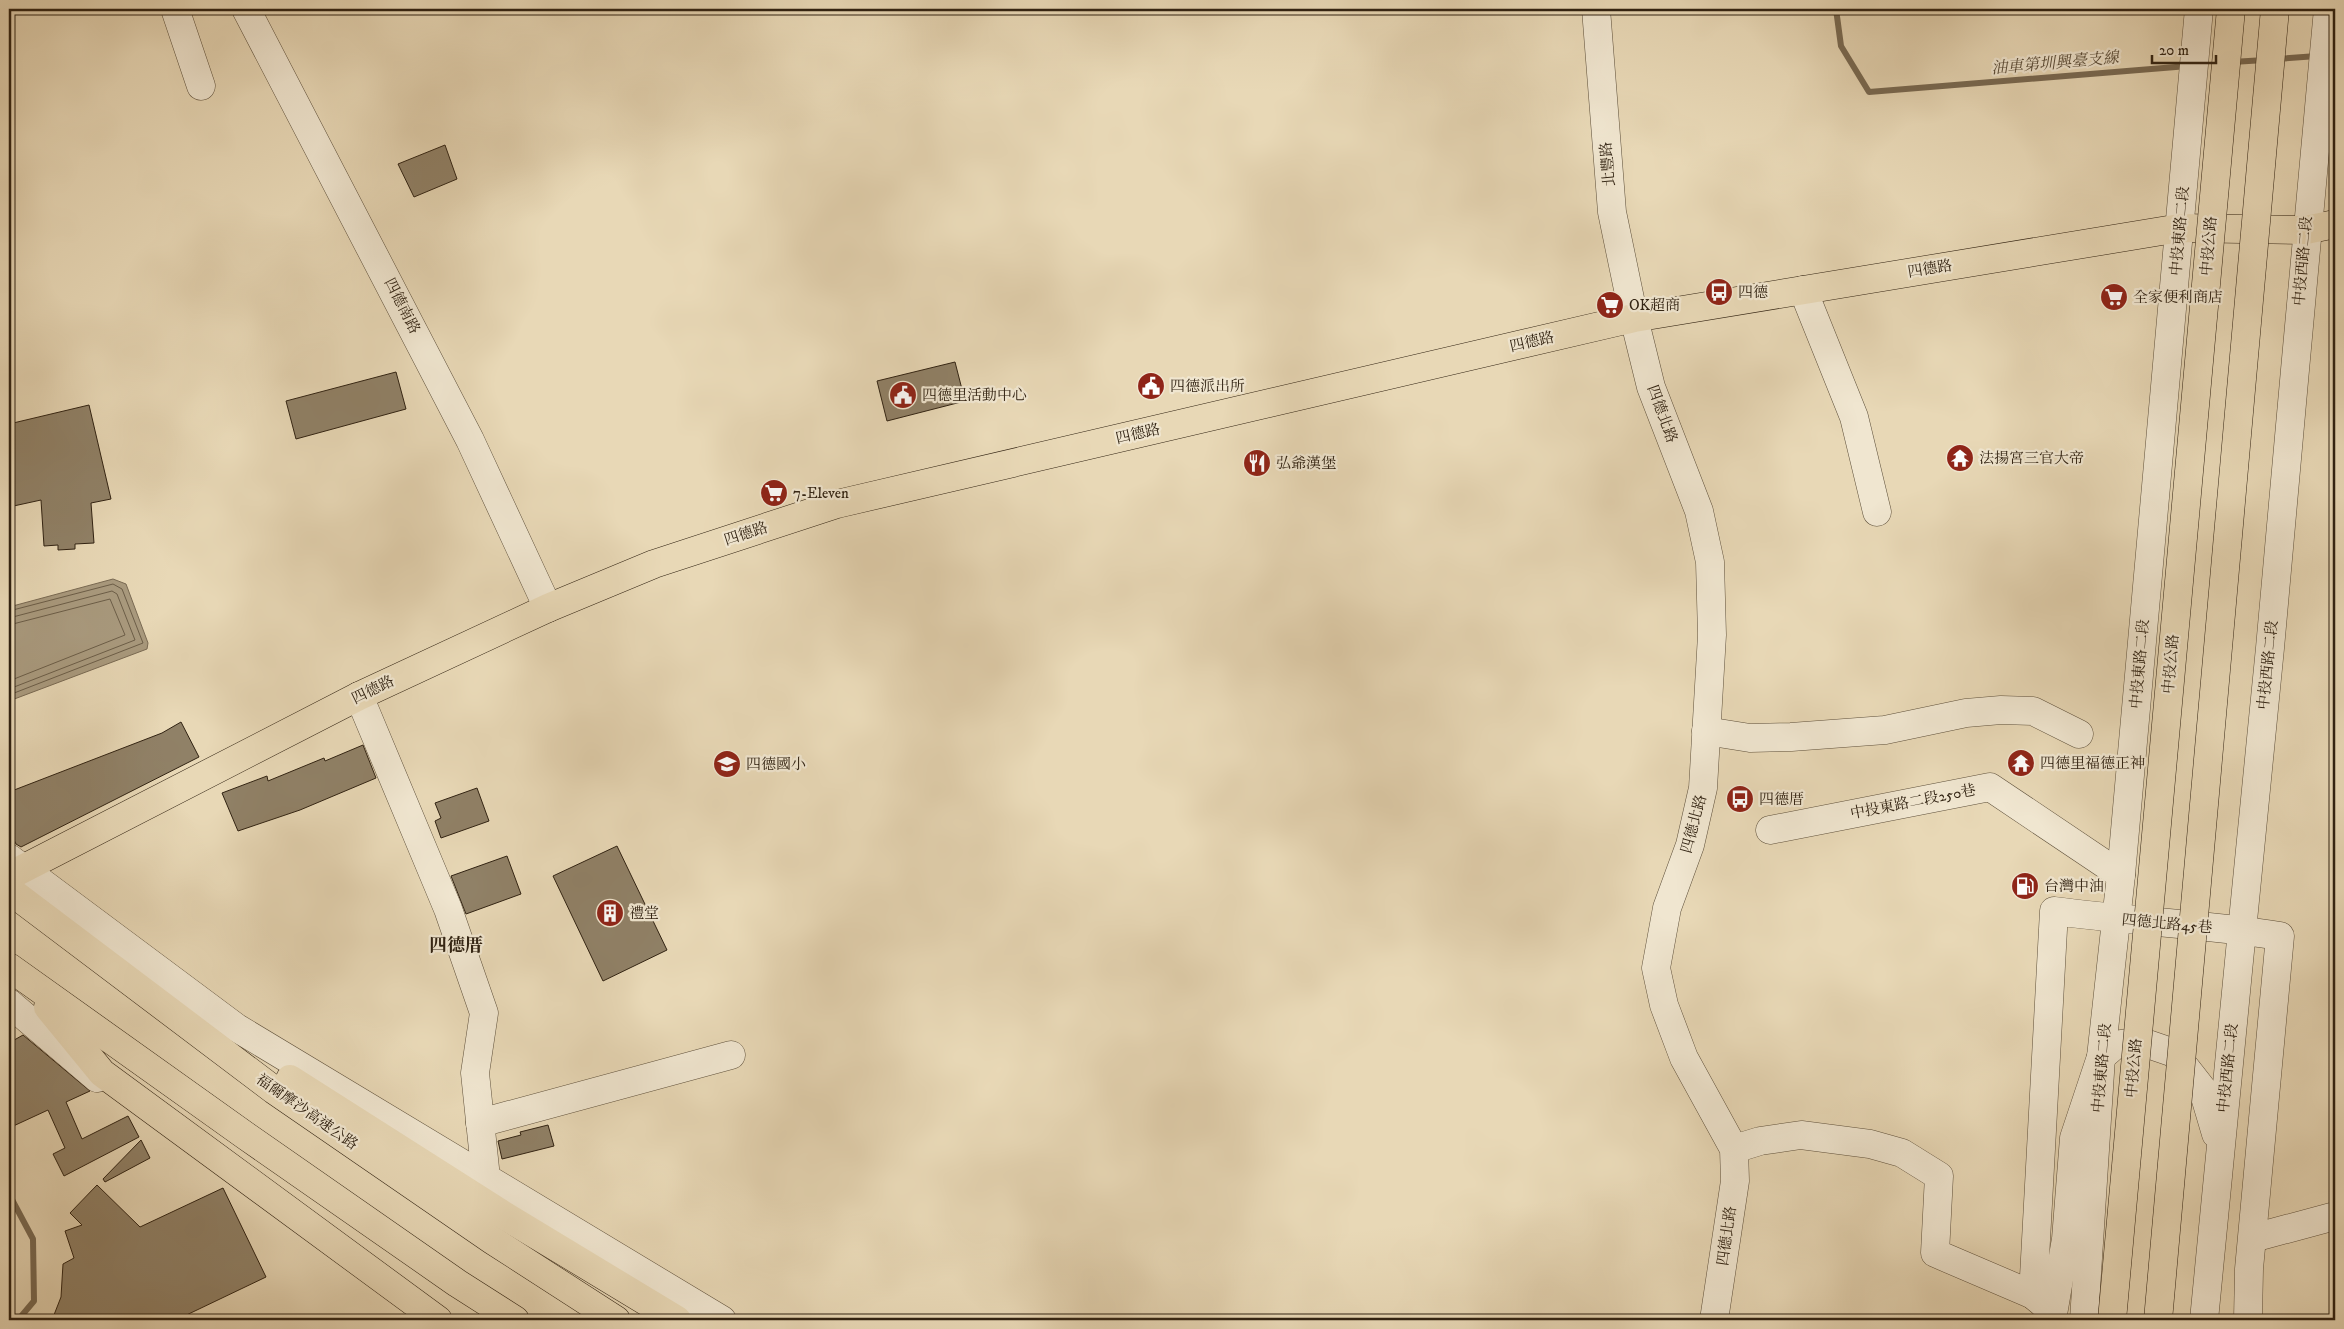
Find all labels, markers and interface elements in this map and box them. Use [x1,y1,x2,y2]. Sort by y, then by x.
scale bar [2152,32,2215,64]
text: 20 m [2159,41,2189,60]
water label: 油車第圳興臺支線 [1990,47,2122,79]
street label: 北豐路 [1597,141,1619,187]
street label: 中投東路二段 [2167,185,2193,277]
street label: 中投公路 [2197,215,2221,277]
street label: 中投西路二段 [2290,215,2316,307]
street label: 四德路 [1906,256,1954,282]
street label: 四德南路 [380,275,424,337]
bus stop icon: 四德 [1704,277,1734,307]
supermarket icon: 全家便利商店 [2099,282,2129,312]
place label: 四德 [1738,283,1768,302]
place label: 全家便利商店 [2133,288,2223,307]
supermarket icon: OK超商 [1595,290,1625,320]
place label: OK超商 [1629,296,1680,315]
street label: 四德路 [1508,328,1556,356]
public building icon: 四德派出所 [1136,371,1166,401]
place label: 四德派出所 [1170,377,1245,396]
public building icon: 四德里活動中心 [888,380,918,410]
street label: 四德北路 [1643,383,1681,445]
place label: 四德里活動中心 [922,386,1027,405]
street label: 四德路 [1114,420,1162,448]
temple icon: 法揚宮三官大帝 [1945,443,1975,473]
restaurant icon: 弘爺漢堡 [1242,448,1272,478]
place label: 法揚宮三官大帝 [1979,449,2084,468]
place label: 弘爺漢堡 [1276,454,1336,473]
supermarket icon: 7-Eleven [759,478,789,508]
place label: 7-Eleven [793,484,849,503]
street label: 四德路 [722,518,770,550]
street label: 中投東路二段 [2127,618,2153,710]
street label: 中投西路二段 [2254,619,2282,711]
street label: 中投公路 [2159,633,2183,695]
street label: 四德路 [349,672,397,708]
temple icon: 四德里福德正神 [2006,748,2036,778]
school or university icon: 四德國小 [712,749,742,779]
place label: 四德里福德正神 [2040,754,2145,773]
place label: 四德國小 [746,755,806,774]
street label: 中投東路二段250巷 [1848,780,1978,824]
bus stop icon: 四德厝 [1725,784,1755,814]
place label: 四德厝 [1759,790,1804,809]
street label: 四德北路 [1677,793,1711,855]
fuel station icon: 台灣中油 [2010,871,2040,901]
place label: 台灣中油 [2044,877,2104,896]
building icon: 禮堂 [595,898,625,928]
place label: 禮堂 [629,904,659,923]
street label: 四德北路45巷 [2121,911,2213,937]
district label: 四德厝 [429,935,483,957]
street label: 中投東路二段 [2089,1022,2115,1114]
street label: 中投西路二段 [2214,1022,2242,1114]
street label: 中投公路 [2122,1037,2146,1099]
street label: 福爾摩沙高速公路 [252,1070,362,1154]
street label: 四德北路 [1713,1205,1741,1267]

